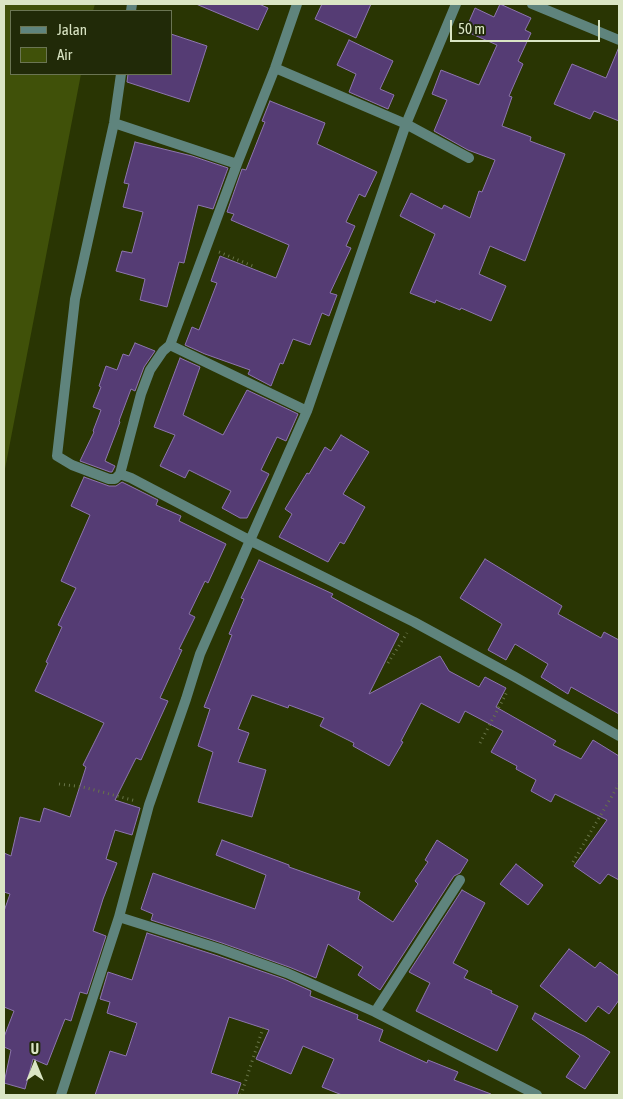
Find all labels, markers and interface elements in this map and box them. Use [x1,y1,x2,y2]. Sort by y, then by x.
legend [10,10,172,75]
scale bar [453,10,603,42]
text: 50 m [458,20,485,37]
text: Jalan [57,21,87,38]
text: Air [57,46,72,63]
north arrow [10,1039,60,1089]
text: U [31,1041,39,1057]

